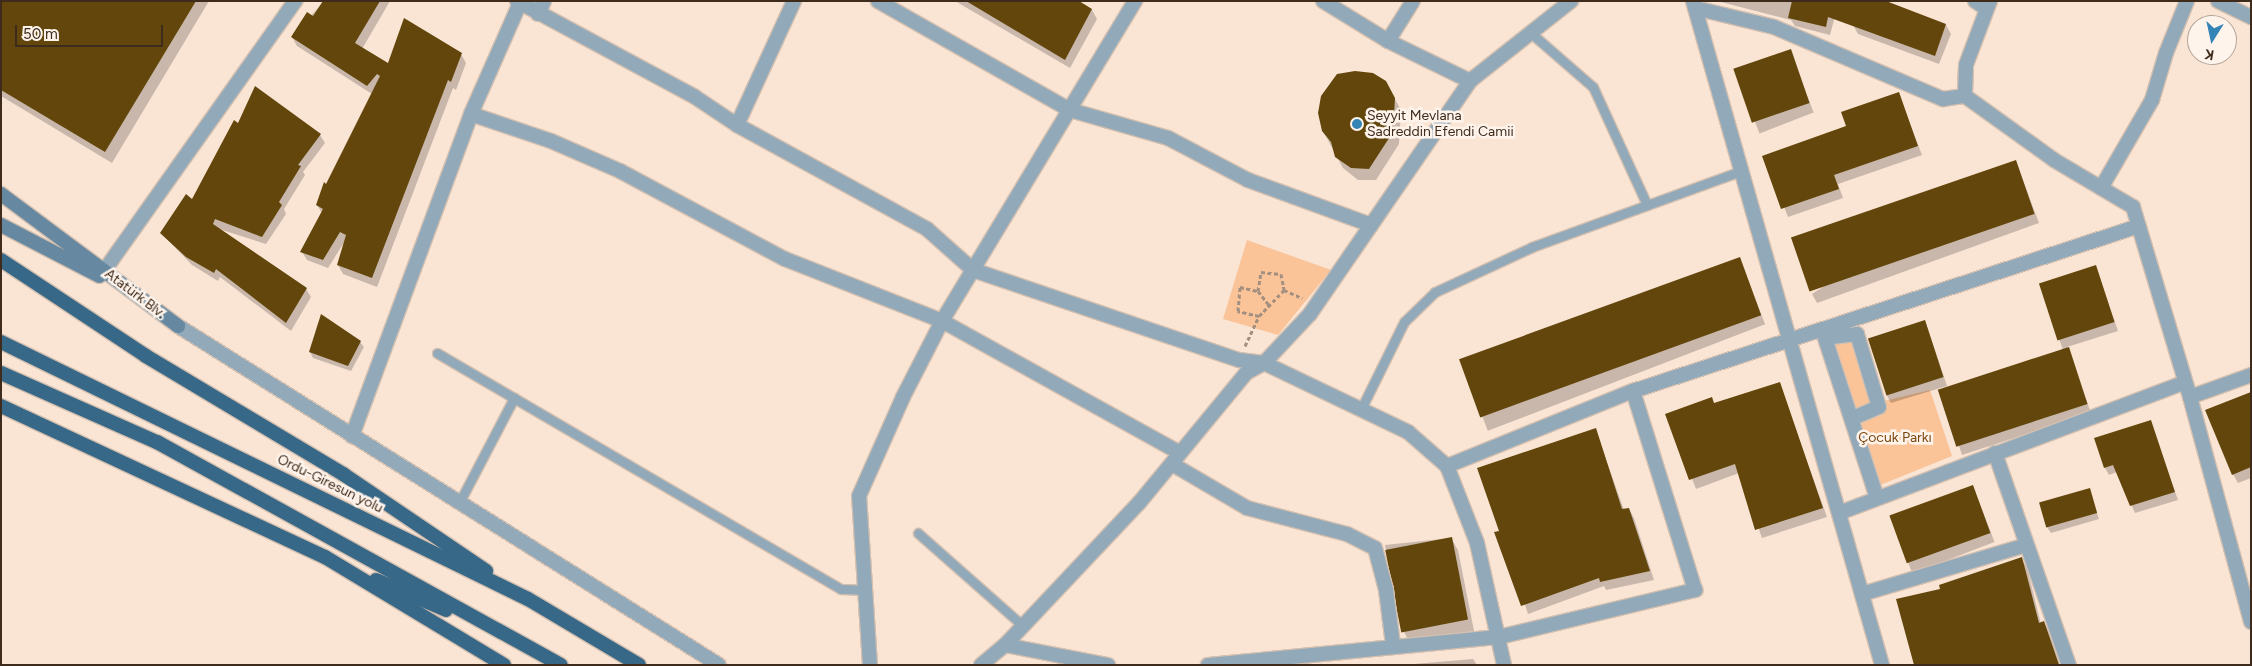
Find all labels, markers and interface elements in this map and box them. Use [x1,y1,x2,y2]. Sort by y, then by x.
scale bar [18,15,165,47]
north arrow [2187,15,2237,65]
text: 50 m [23,25,58,43]
text: K [2203,45,2216,63]
place label: Seyyit Mevlana Sadreddin Efendi Camii [1367,108,1514,140]
marker: Seyyit Mevlana Sadreddin Efendi Camii [1351,118,1363,130]
street label: Atatürk Blv. [101,266,169,322]
park label: Çocuk Parkı [1858,430,1932,446]
street label: Ordu-Giresun yolu [274,451,386,517]

